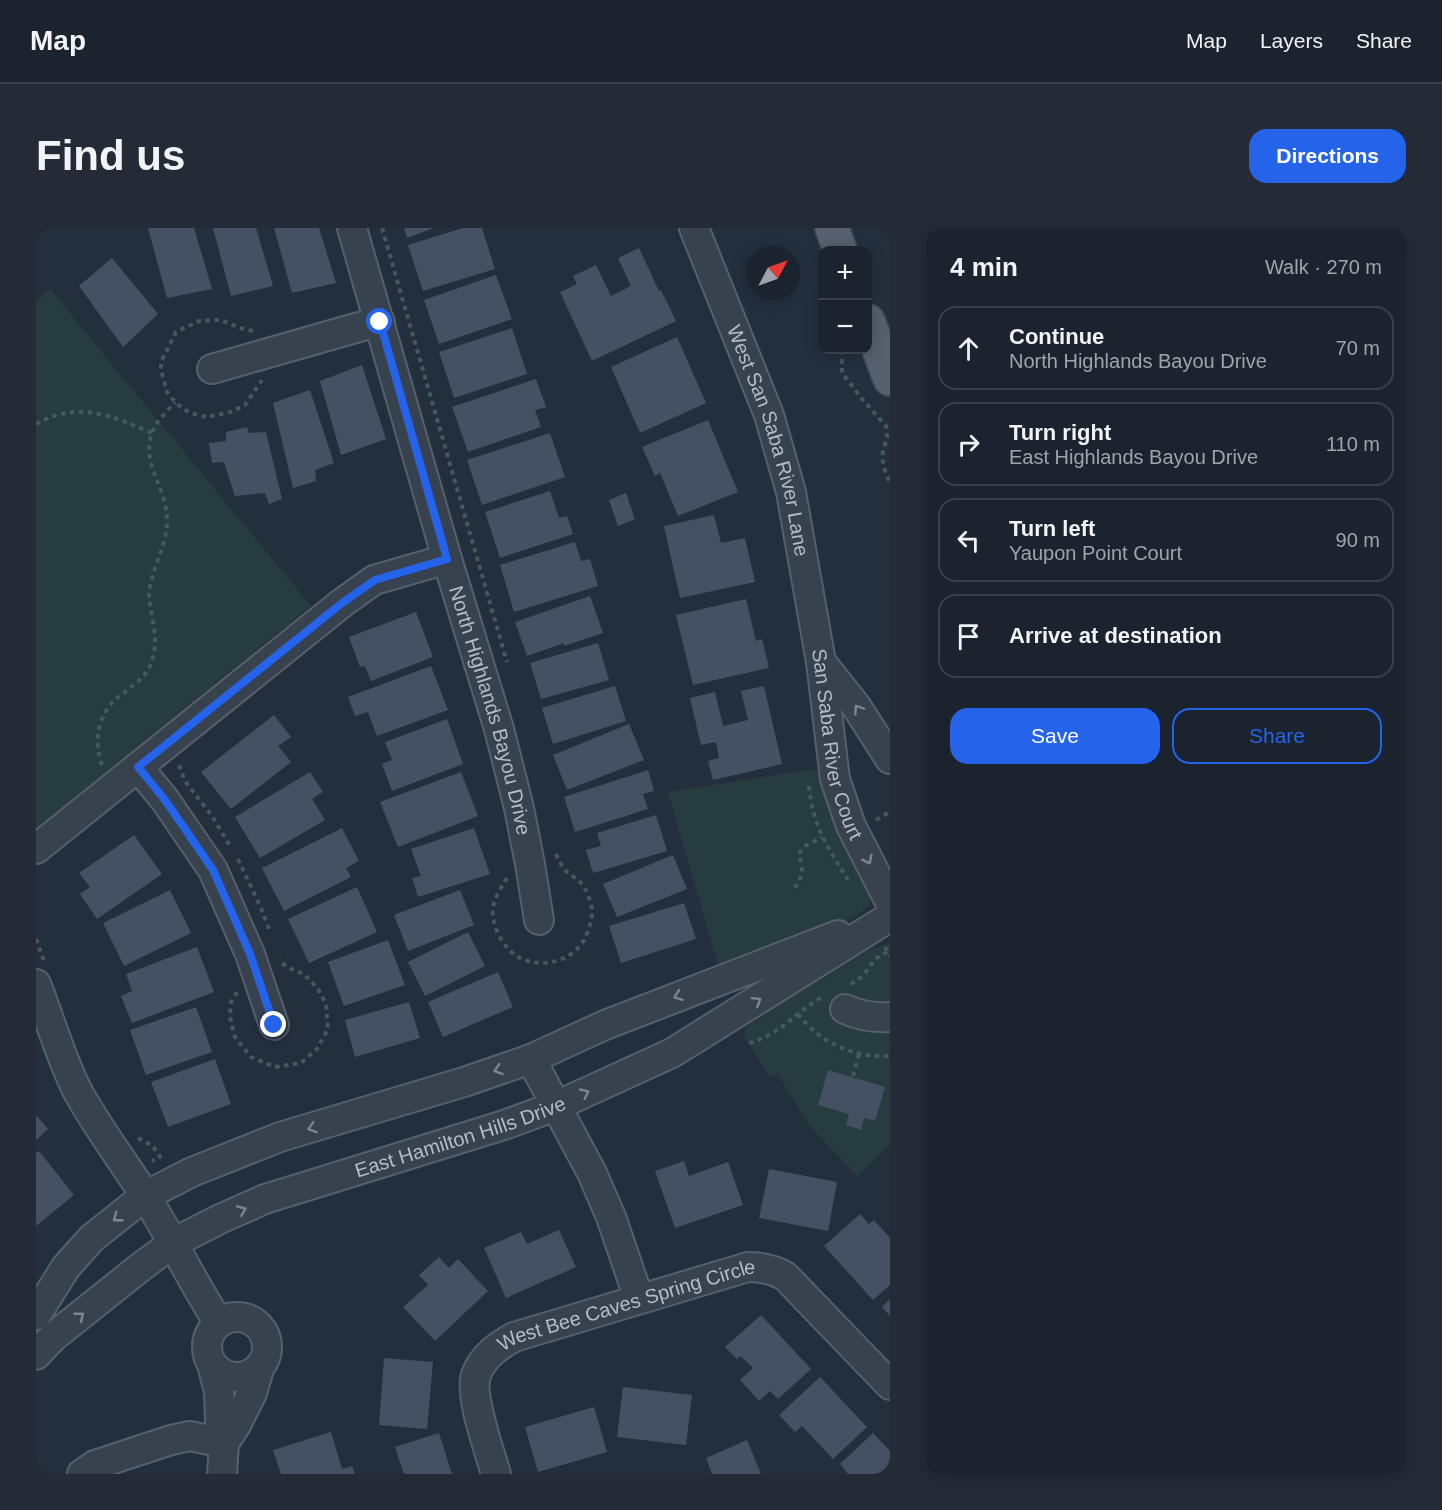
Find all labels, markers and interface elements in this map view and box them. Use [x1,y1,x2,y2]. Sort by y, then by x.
text: Map [30,25,86,56]
text: Map [1186,29,1227,52]
text: Layers [1260,29,1323,52]
text: Share [1356,29,1412,52]
button: Directions [1249,129,1406,183]
text: Find us [36,132,185,179]
north arrow [746,246,800,300]
map controls [818,246,872,354]
button: + [818,246,872,300]
text: 4 min [950,252,1018,282]
text: Walk · 270 m [1265,256,1382,278]
button: − [818,300,872,354]
route start [366,308,392,334]
street label: West San Saba River Lane [723,322,813,558]
text: Continue [1009,324,1104,349]
icon: ahead [952,332,985,365]
text: 70 m [1336,337,1380,359]
text: North Highlands Bayou Drive [1009,350,1267,372]
text: Turn right [1009,420,1111,445]
icon: right [952,428,985,461]
text: 110 m [1326,433,1380,455]
text: East Highlands Bayou Drive [1009,446,1258,468]
text: Turn left [1009,516,1095,541]
icon: left [952,524,985,557]
text: 90 m [1336,529,1380,551]
text: Yaupon Point Court [1009,542,1182,564]
street label: North Highlands Bayou Drive [445,583,535,837]
icon: arrive [952,620,985,653]
text: Arrive at destination [1009,623,1222,648]
street label: San Saba River Court [808,647,867,844]
one-way arrow [854,705,865,716]
button: Save [950,708,1160,764]
button: Share [1172,708,1382,764]
one-way arrow [861,853,872,864]
one-way arrow [674,989,684,1002]
one-way arrow [751,996,761,1008]
route end [260,1011,286,1037]
one-way arrow [493,1063,504,1076]
one-way arrow [579,1088,590,1100]
street label: East Hamilton Hills Drive [352,1092,569,1182]
one-way arrow [307,1121,318,1133]
one-way arrow [235,1205,246,1217]
one-way arrow [113,1211,124,1222]
street label: West Bee Caves Spring Circle [493,1256,755,1355]
one-way arrow [73,1313,84,1324]

